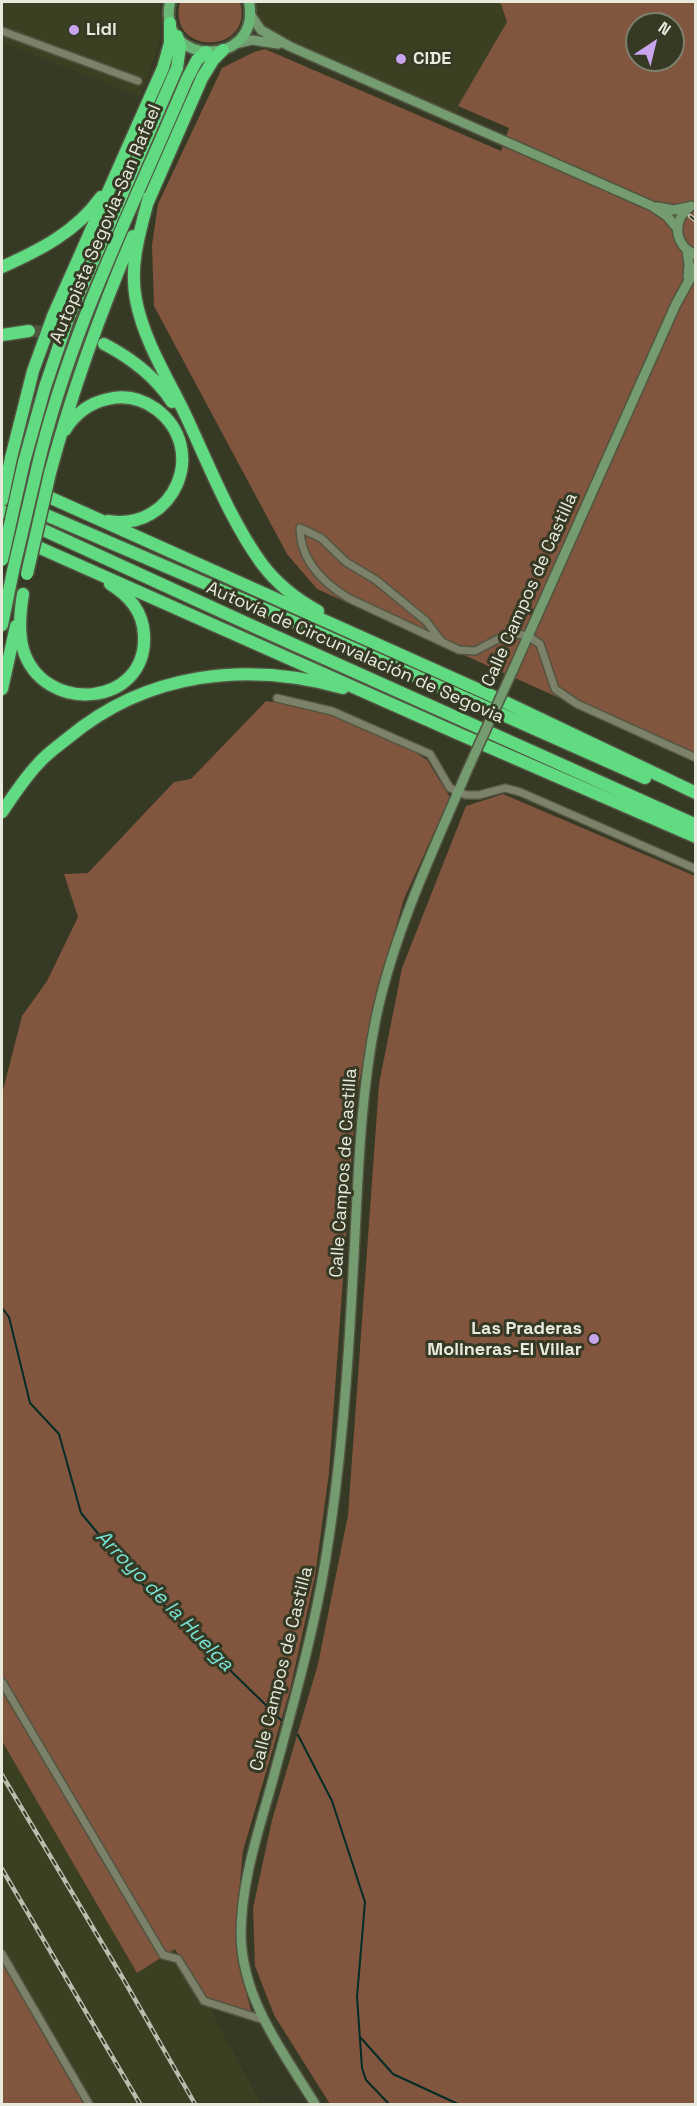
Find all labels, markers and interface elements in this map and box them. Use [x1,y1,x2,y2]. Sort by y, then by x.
north arrow [625,12,685,72]
text: N [654,17,675,40]
place label: Lidl [86,19,117,41]
marker: Lidl [67,23,81,37]
place label: CIDE [413,48,451,70]
marker: CIDE [394,52,408,66]
street label: Autopista Segovia-San Rafael [46,101,166,347]
street label: Calle Campos de Castilla [477,490,583,690]
street label: Autovía de Circunvalación de Segovia [203,577,507,729]
street label: Calle Campos de Castilla [326,1067,362,1279]
place label: Las Praderas Molineras-El Villar [427,1318,582,1360]
marker: Las Praderas Molineras-El Villar [587,1332,601,1346]
water label: Arroyo de la Huelga [90,1525,238,1677]
street label: Calle Campos de Castilla [246,1564,318,1774]

